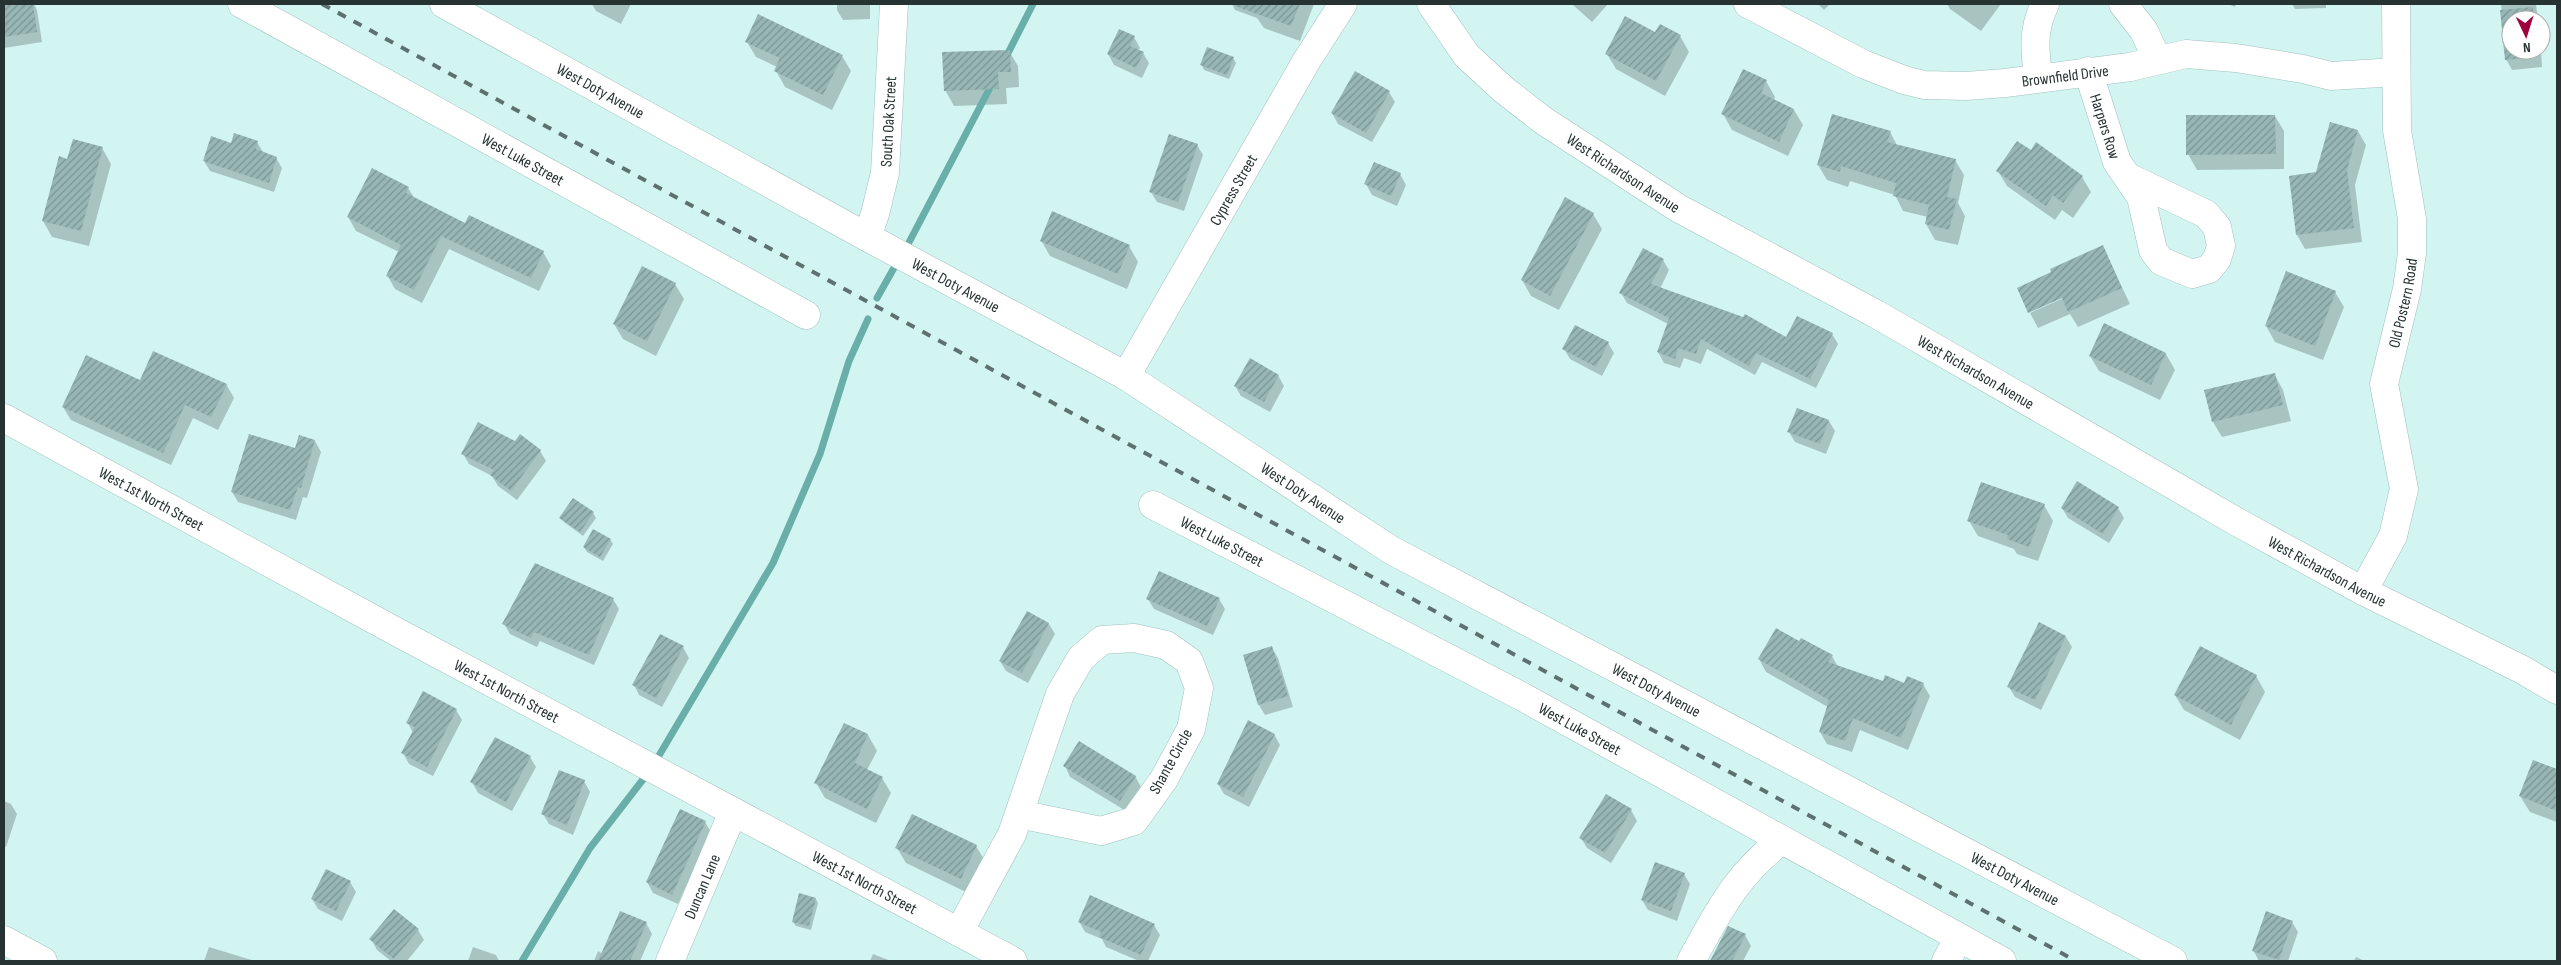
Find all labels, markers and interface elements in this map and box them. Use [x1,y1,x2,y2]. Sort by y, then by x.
north arrow [2501,10,2551,60]
text: N [2523,39,2531,56]
street label: West Doty Avenue [553,60,647,123]
street label: Brownfield Drive [2021,62,2110,92]
street label: South Oak Street [877,76,901,168]
street label: Harpers Row [2085,92,2123,162]
street label: West Luke Street [478,130,567,191]
street label: West Richardson Avenue [1562,130,1683,218]
street label: Cypress Street [1206,151,1262,229]
street label: West Doty Avenue [908,255,1003,317]
street label: Old Postern Road [2385,257,2422,350]
street label: West Richardson Avenue [1914,332,2037,414]
street label: West Doty Avenue [1257,459,1348,528]
street label: West 1st North Street [95,464,207,536]
street label: West Luke Street [1177,513,1266,572]
street label: West Richardson Avenue [2264,533,2389,612]
street label: West 1st North Street [450,656,562,728]
street label: West Doty Avenue [1609,660,1703,722]
street label: West Luke Street [1535,700,1624,760]
street label: Shante Circle [1146,726,1197,798]
street label: West 1st North Street [808,847,920,919]
street label: West Doty Avenue [1967,848,2062,910]
street label: Duncan Lane [681,852,725,922]

